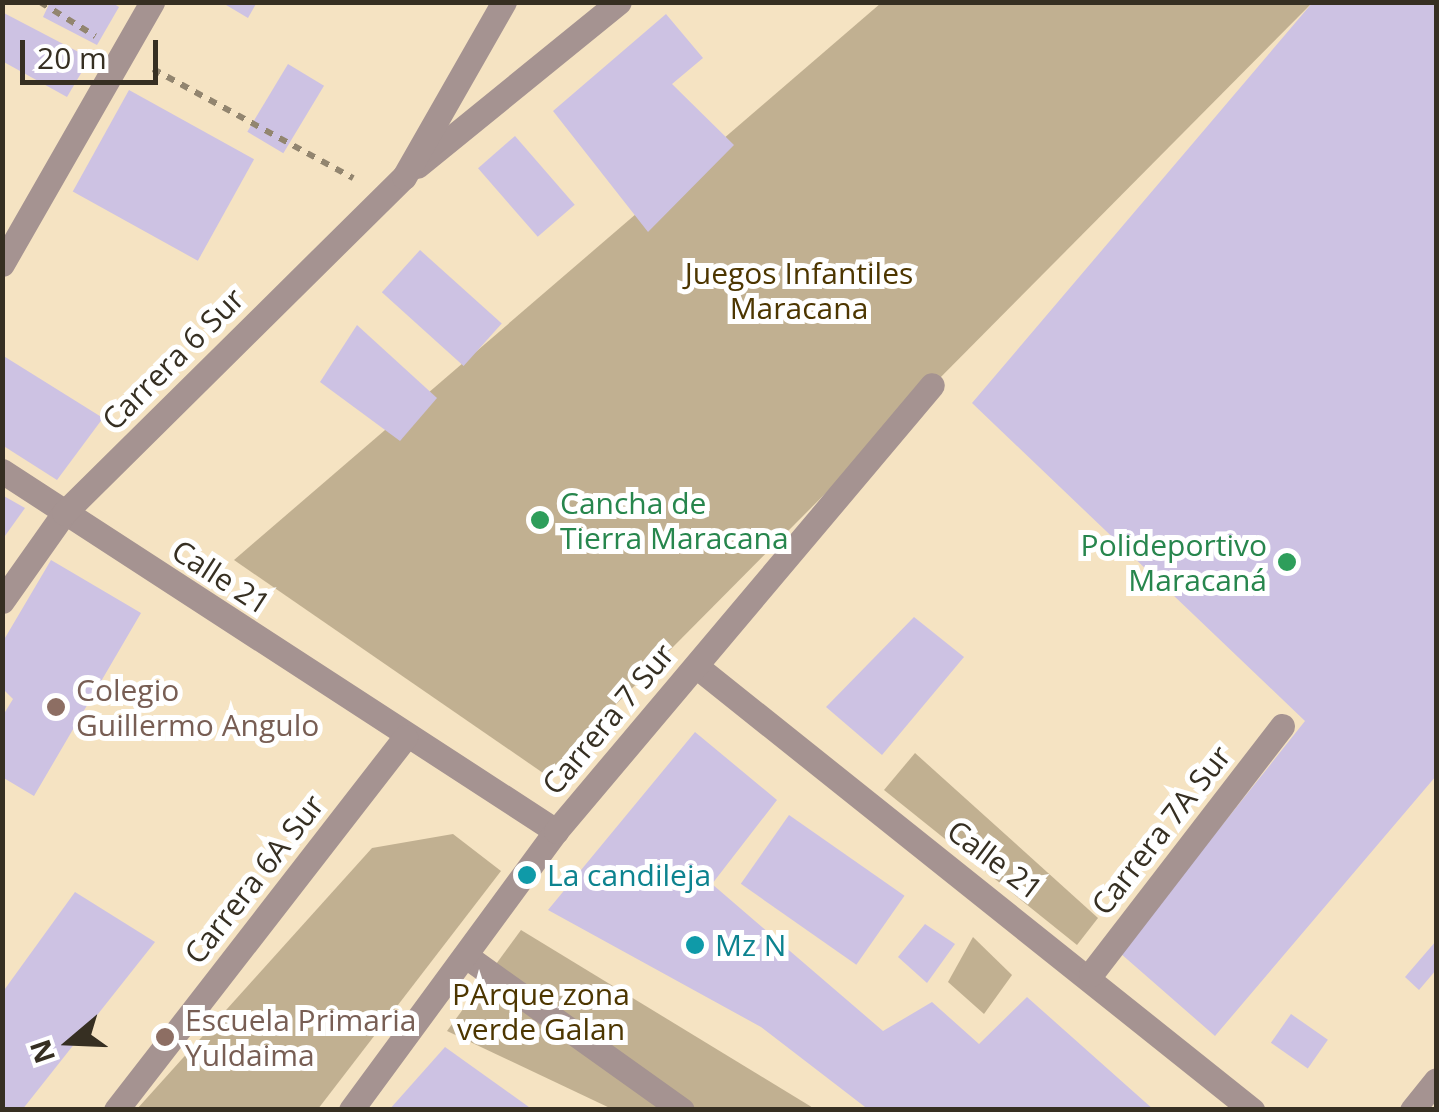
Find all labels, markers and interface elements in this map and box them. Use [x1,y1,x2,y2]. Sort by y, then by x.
scale bar [25,20,162,82]
text: 20 m [37,37,107,78]
park label: Juegos Infantiles Maracana [685,255,913,326]
street label: Carrera 6 Sur [95,281,251,437]
place label: Cancha de Tierra Maracana [560,485,789,556]
marker: Cancha de Tierra Maracana [529,509,551,531]
place label: Polideportivo Maracaná [1081,527,1267,598]
street label: Calle 21 [165,532,277,622]
marker: Polideportivo Maracaná [1276,551,1298,573]
street label: Carrera 7 Sur [535,636,681,802]
place label: Colegio Guillermo Angulo [76,672,319,742]
marker: Colegio Guillermo Angulo [45,696,67,718]
street label: Carrera 7A Sur [1084,738,1238,922]
street label: Carrera 6A Sur [177,787,331,971]
street label: Calle 21 [940,813,1050,907]
place label: La candileja [547,857,711,893]
marker: La candileja [516,864,538,886]
place label: Mz N [715,927,786,963]
marker: Mz N [684,934,706,956]
park label: PArque zona verde Galan [452,976,630,1046]
north arrow [20,992,120,1092]
place label: Escuela Primaria Yuldaima [185,1002,416,1072]
marker: Escuela Primaria Yuldaima [154,1026,176,1048]
text: N [20,1035,63,1069]

